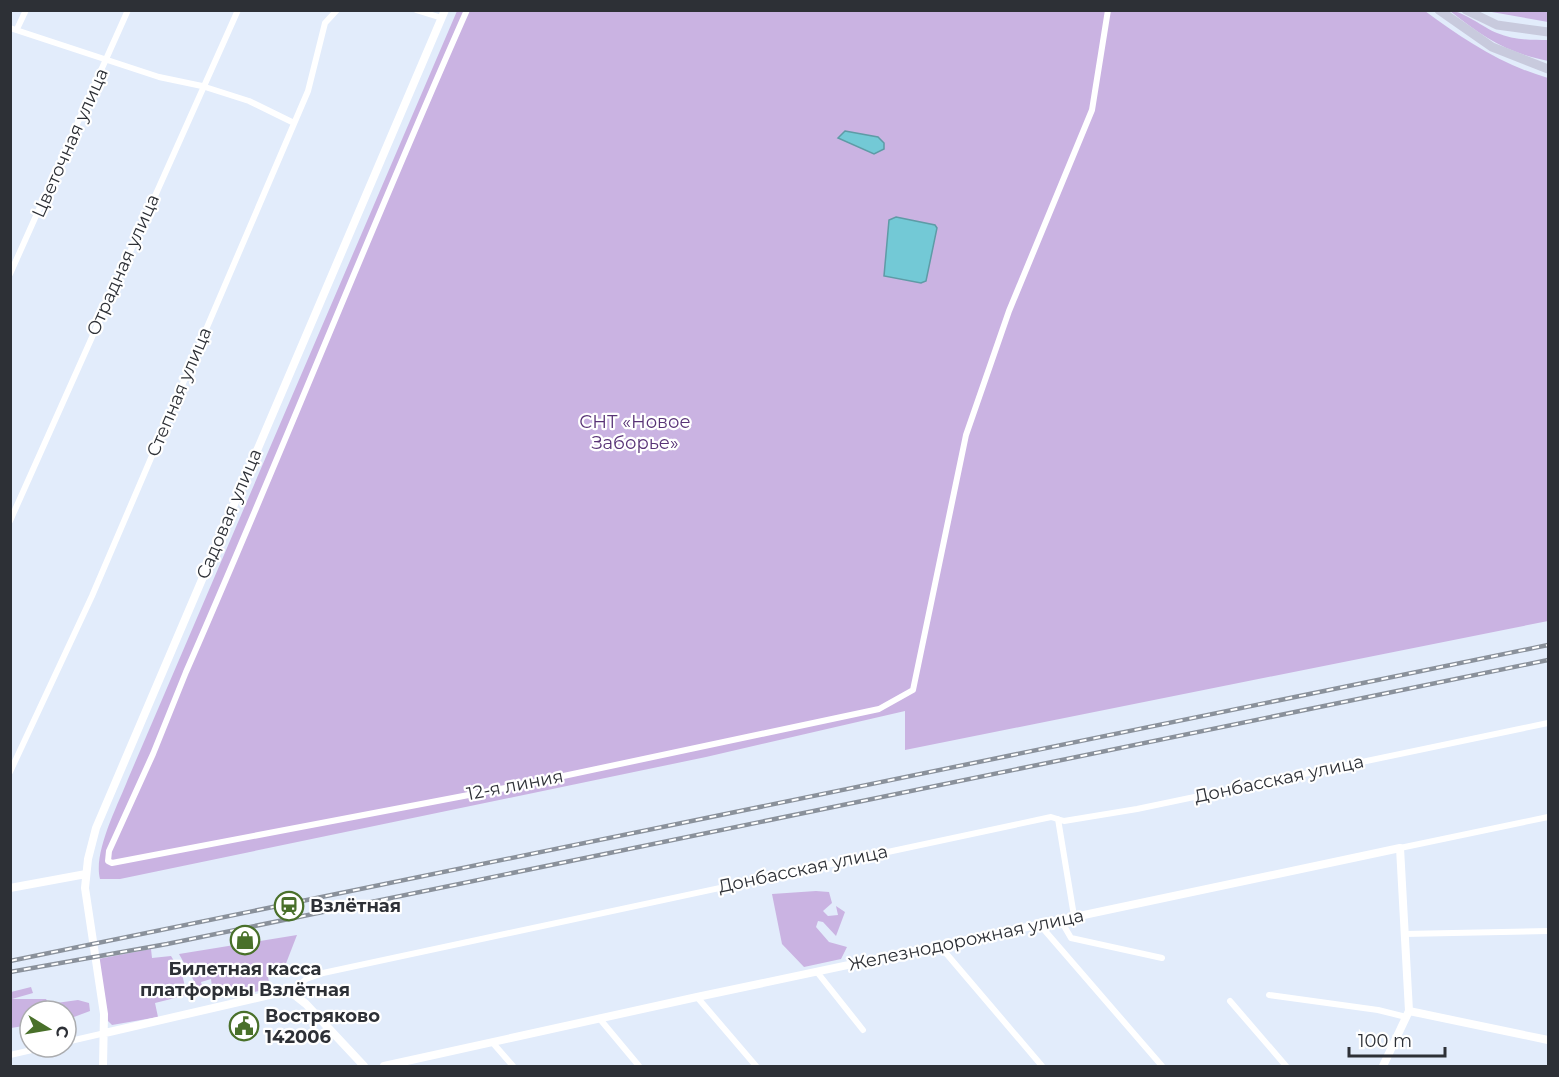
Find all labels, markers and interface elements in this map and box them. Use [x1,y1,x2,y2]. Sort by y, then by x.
street label: Цветочная улица [27,65,113,221]
street label: Отрадная улица [82,191,164,339]
street label: Степная улица [142,324,216,460]
park label: СНТ «Новое Заборье» [579,411,691,454]
street label: Садовая улица [192,445,266,583]
street label: Донбасская улица [1192,750,1366,808]
street label: 12-я линия [465,765,565,805]
street label: Донбасская улица [716,840,890,898]
station icon: Взлётная [273,890,305,922]
place label: Взлётная [310,895,401,917]
street label: Железнодорожная улица [846,904,1086,976]
shop icon: Билетная касса платформы Взлётная [229,924,261,956]
place label: Билетная касса платформы Взлётная [140,958,350,1001]
north arrow [18,999,78,1059]
place label: Востряково 142006 [265,1005,380,1048]
public building icon: Востряково 142006 [228,1010,260,1042]
scale bar [1349,1020,1445,1058]
text: С [52,1024,73,1040]
text: 100 m [1358,1030,1412,1052]

